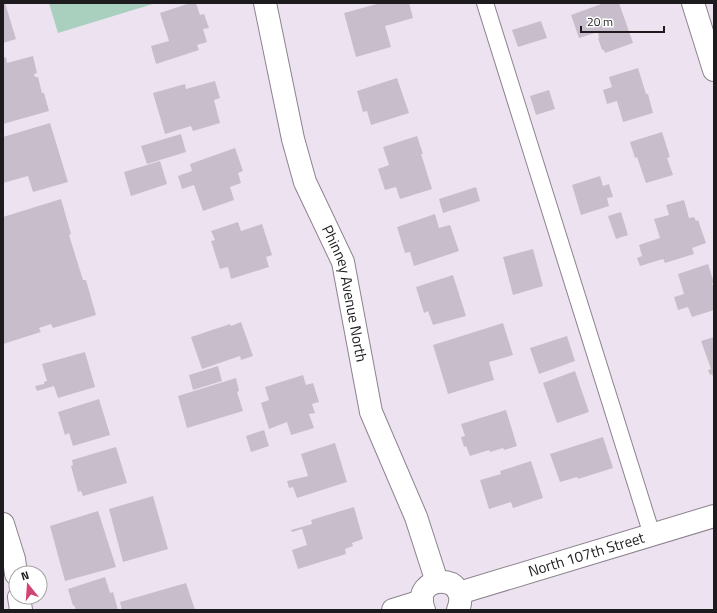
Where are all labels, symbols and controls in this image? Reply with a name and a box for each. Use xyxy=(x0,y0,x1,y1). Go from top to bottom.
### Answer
scale bar xyxy=(581,8,664,34)
text: 20 m xyxy=(587,12,613,31)
street label: Phinney Avenue North xyxy=(316,221,373,364)
street label: North 107th Street xyxy=(525,525,648,582)
north arrow xyxy=(8,565,48,605)
text: N xyxy=(19,567,31,584)

